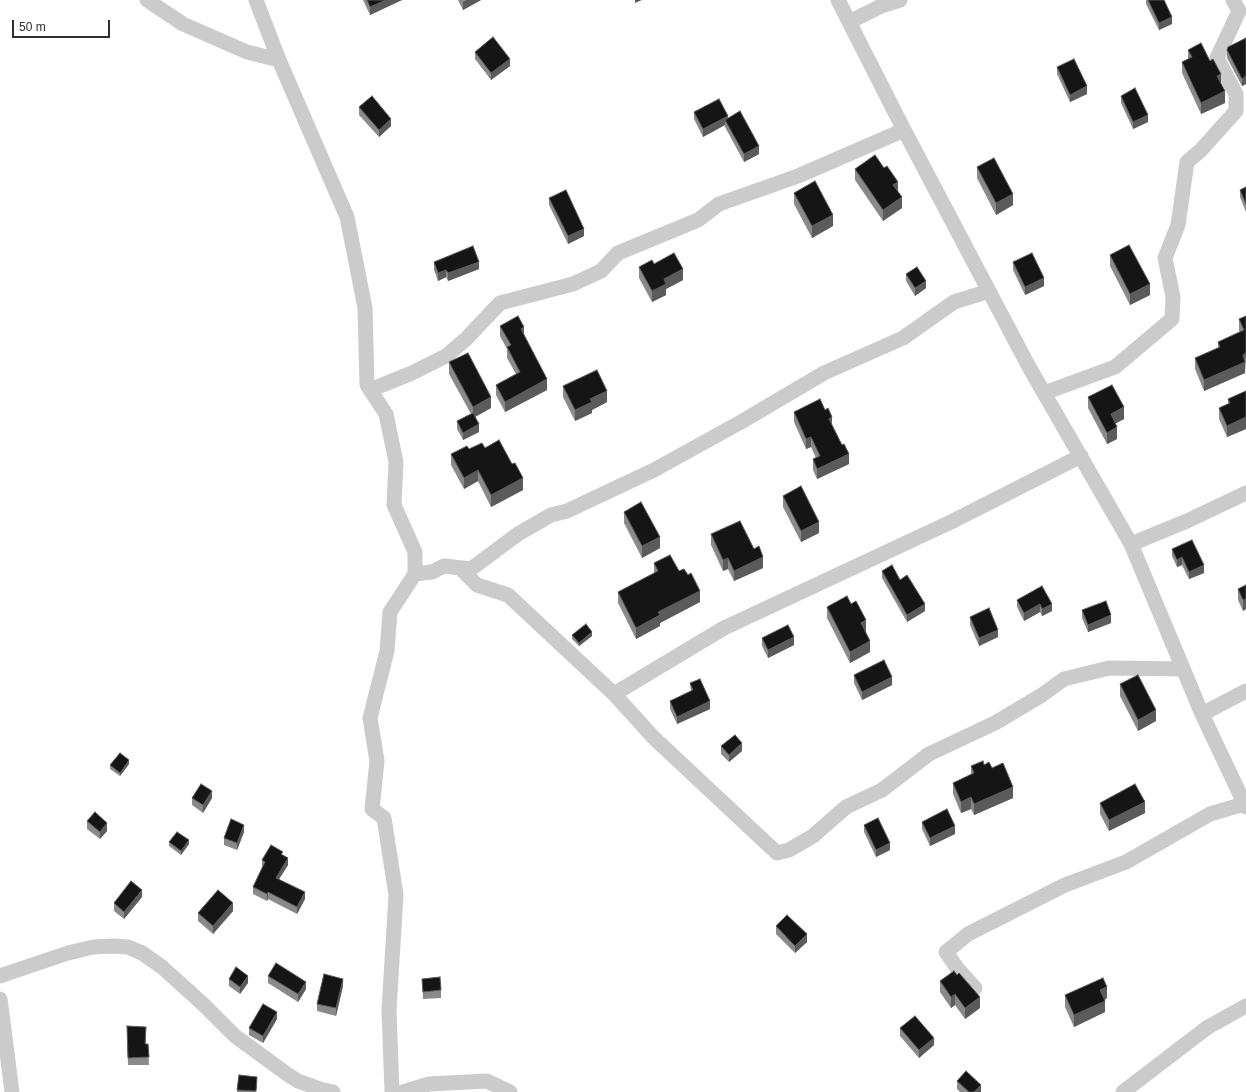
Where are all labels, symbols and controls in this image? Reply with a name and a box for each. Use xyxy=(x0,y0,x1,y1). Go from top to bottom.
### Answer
scale bar xyxy=(14,12,112,38)
text: 50 m xyxy=(19,20,46,34)

